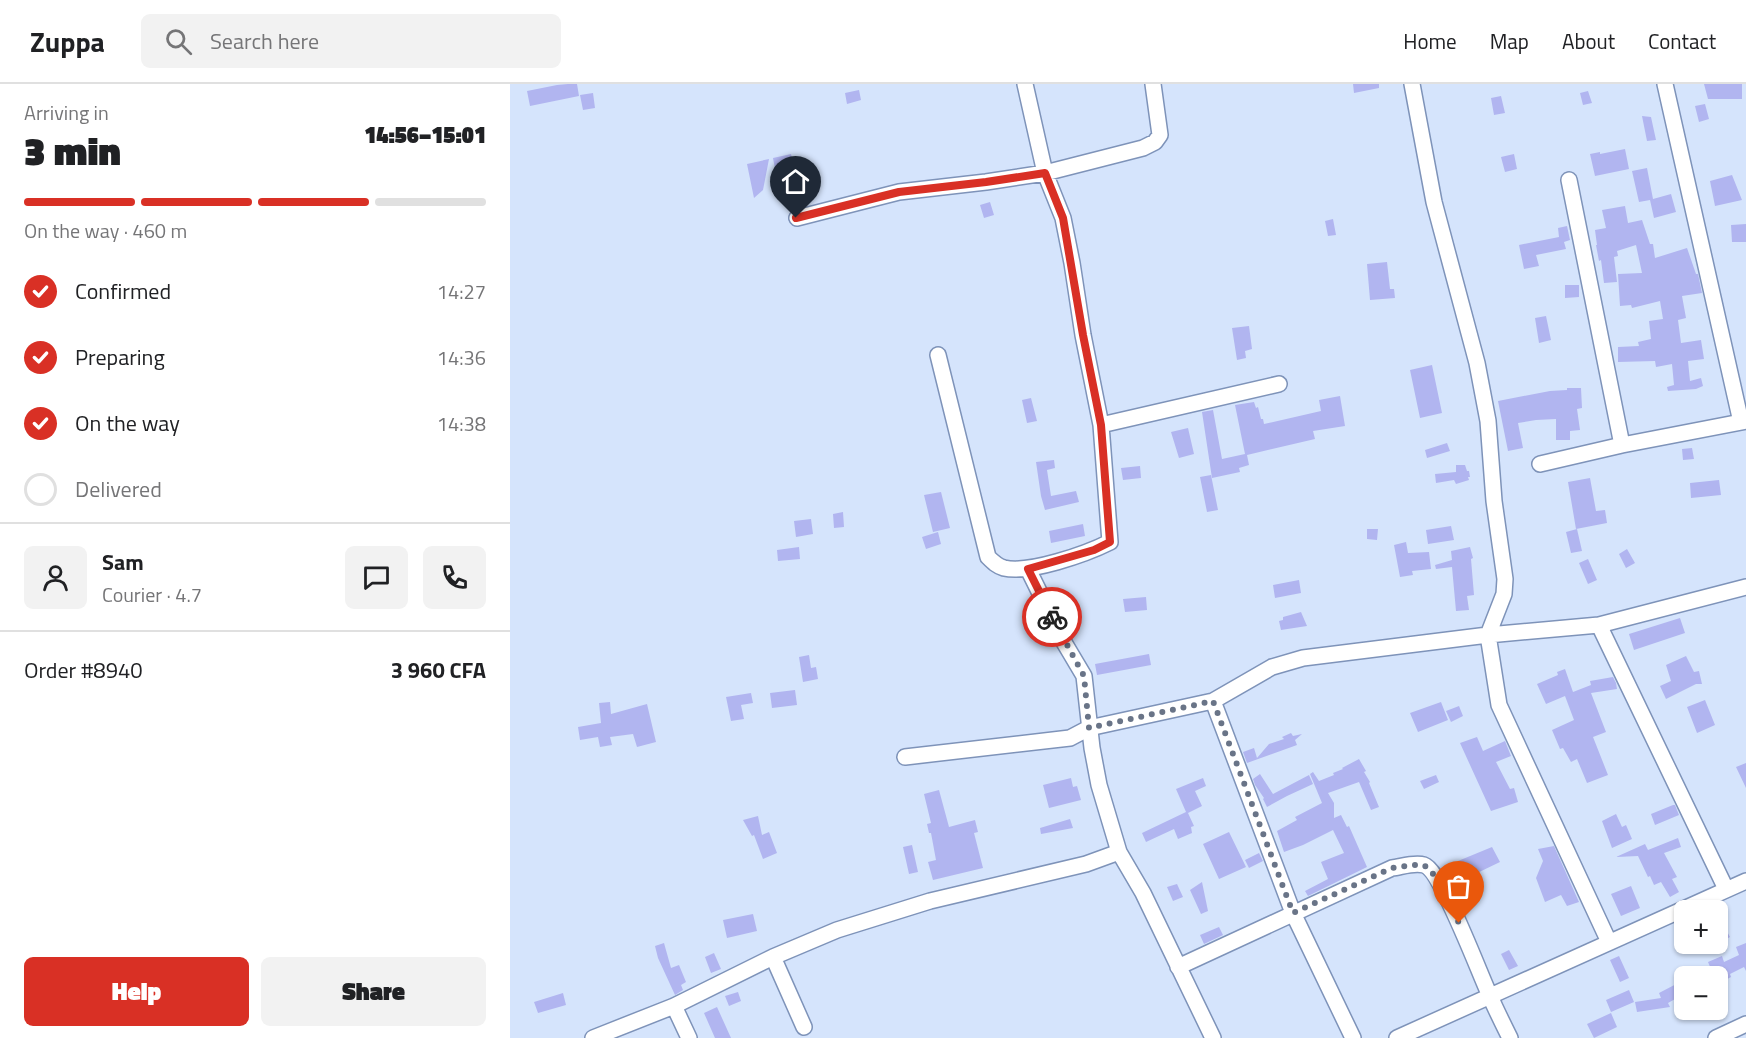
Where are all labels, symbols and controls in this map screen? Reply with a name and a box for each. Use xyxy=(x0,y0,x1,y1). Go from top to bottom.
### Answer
search box xyxy=(141,14,561,68)
text: Zuppa xyxy=(30,20,105,63)
text: Search here xyxy=(210,24,319,58)
icon: search xyxy=(162,25,195,58)
text: Home xyxy=(1403,25,1457,57)
text: Map xyxy=(1490,25,1529,57)
text: About xyxy=(1562,25,1615,57)
text: Contact xyxy=(1648,25,1716,57)
text: Arriving in xyxy=(24,97,109,128)
text: 14:56–15:01 xyxy=(364,118,486,152)
text: 3 min xyxy=(24,121,121,180)
pin xyxy=(770,156,821,218)
icon: home xyxy=(779,165,812,198)
text: On the way · 460 m xyxy=(24,215,187,246)
text: Confirmed xyxy=(75,274,171,308)
icon: check xyxy=(24,275,57,308)
text: 14:27 xyxy=(437,276,486,307)
text: Preparing xyxy=(75,340,165,374)
icon: check xyxy=(24,341,57,374)
text: 14:36 xyxy=(437,342,486,373)
text: On the way xyxy=(75,406,180,440)
icon: check xyxy=(24,407,57,440)
text: 14:38 xyxy=(437,408,486,439)
text: Delivered xyxy=(75,472,162,506)
text: Sam xyxy=(102,545,144,579)
button: person xyxy=(24,546,87,609)
button: chat xyxy=(345,546,408,609)
button: phone xyxy=(423,546,486,609)
text: Courier · 4.7 xyxy=(102,579,202,610)
courier xyxy=(1022,587,1082,647)
icon: bike xyxy=(1036,601,1069,634)
text: Order #8940 xyxy=(24,653,143,687)
text: 3 960 CFA xyxy=(391,653,486,687)
pin xyxy=(1433,861,1484,923)
icon: bag xyxy=(1442,870,1475,903)
map controls xyxy=(1674,900,1728,1020)
button: + xyxy=(1674,900,1728,954)
button: Help xyxy=(24,957,249,1026)
button: Share xyxy=(261,957,486,1026)
button: − xyxy=(1674,966,1728,1020)

